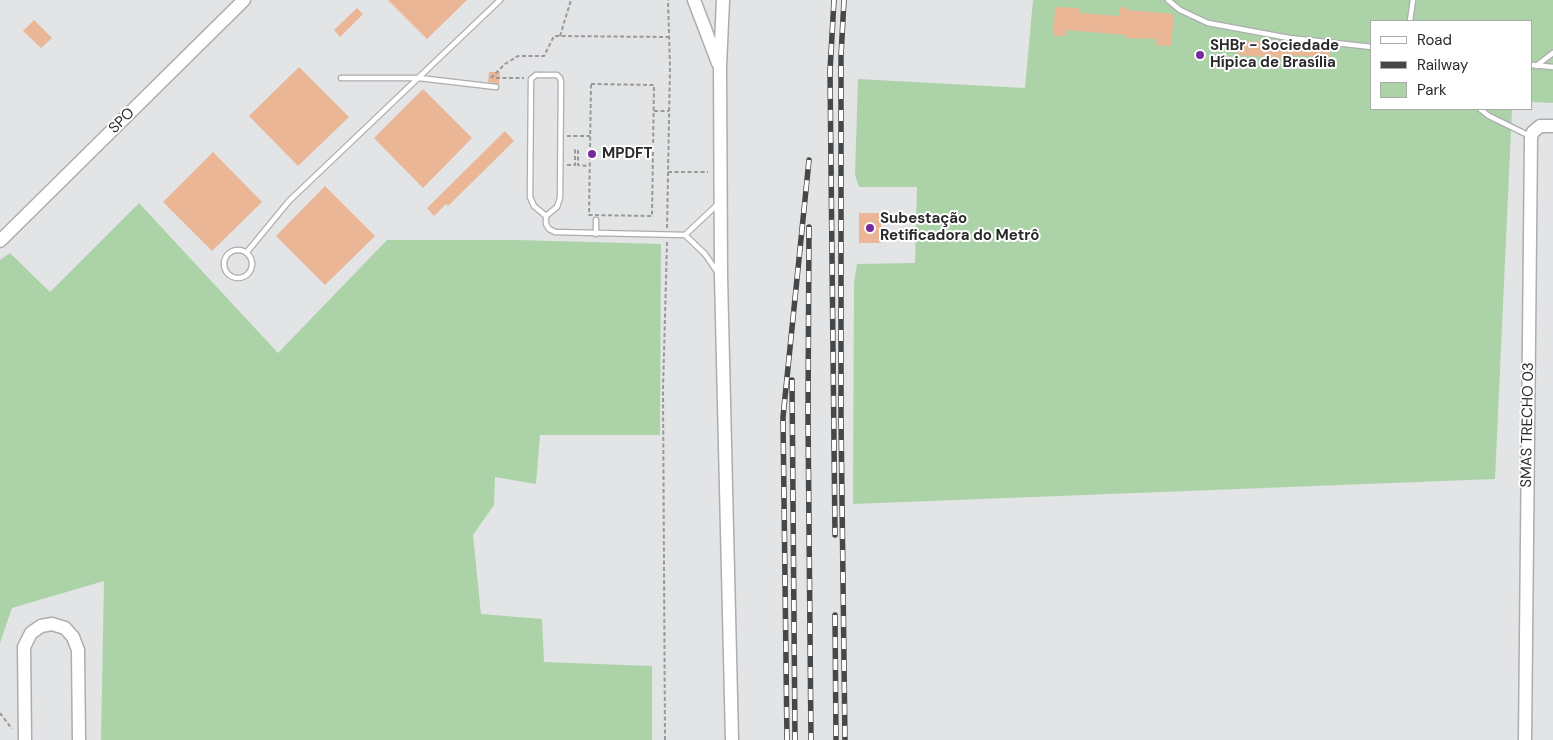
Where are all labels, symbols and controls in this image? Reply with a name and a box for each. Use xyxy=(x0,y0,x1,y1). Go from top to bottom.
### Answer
legend xyxy=(1370,20,1533,110)
text: Road xyxy=(1417,30,1452,50)
place label: SHBr - Sociedade Hípica de Brasília xyxy=(1210,37,1339,72)
marker: SHBr - Sociedade Hípica de Brasília xyxy=(1194,49,1206,61)
text: Railway xyxy=(1417,55,1468,75)
text: Park xyxy=(1417,80,1447,100)
street label: SPO xyxy=(105,104,139,138)
place label: MPDFT xyxy=(602,145,652,163)
marker: MPDFT xyxy=(586,148,598,160)
place label: Subestação Retificadora do Metrô xyxy=(880,210,1039,245)
marker: Subestação Retificadora do Metrô xyxy=(864,222,876,234)
street label: SMAS TRECHO 03 xyxy=(1518,362,1538,488)

